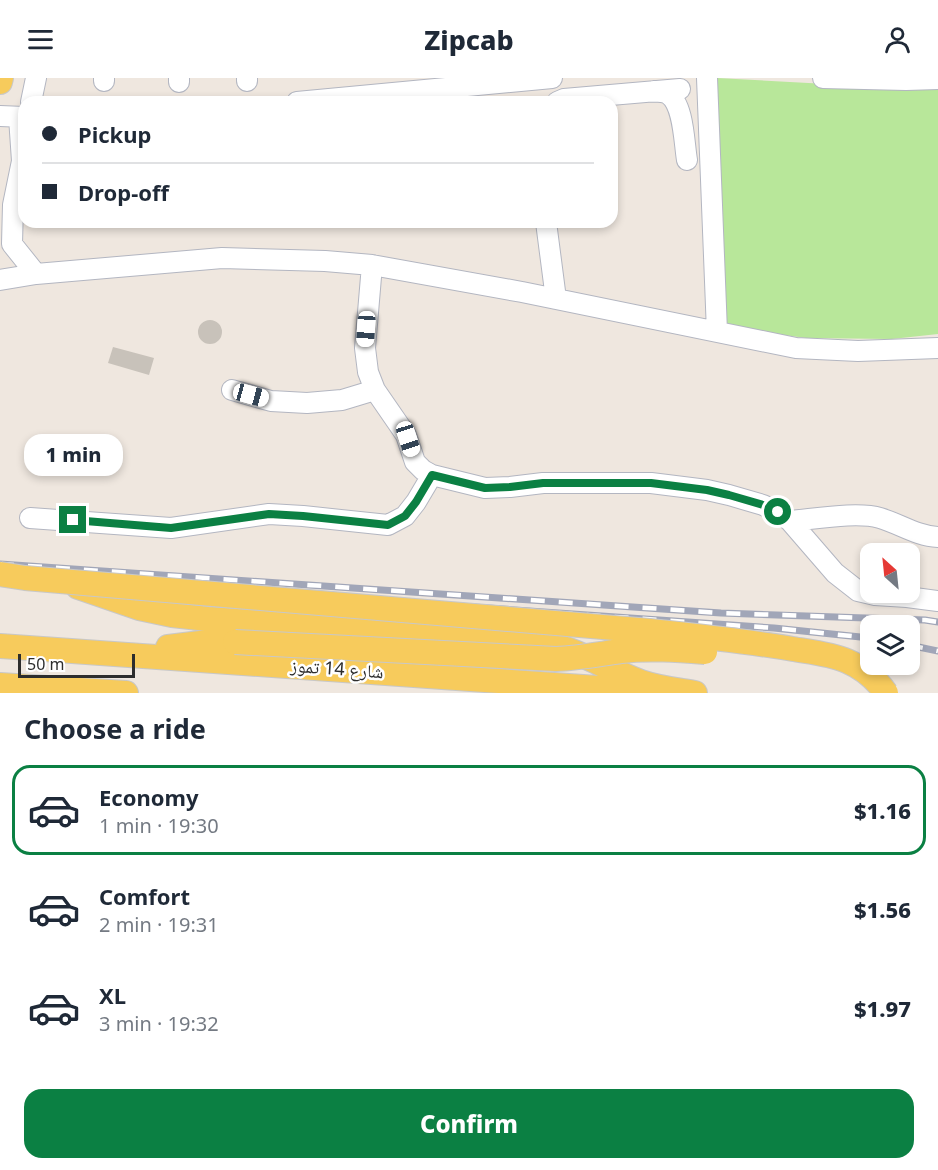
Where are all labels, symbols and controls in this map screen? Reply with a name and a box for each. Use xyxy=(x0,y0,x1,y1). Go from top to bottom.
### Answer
text: Zipcab xyxy=(424,21,514,58)
icon: menu xyxy=(24,23,57,56)
icon: person xyxy=(881,23,914,56)
text: Pickup xyxy=(78,119,151,149)
text: Drop-off xyxy=(78,177,169,207)
car xyxy=(356,310,376,348)
car xyxy=(231,382,271,408)
car xyxy=(394,419,422,459)
callout: 1 min xyxy=(23,433,122,475)
text: 1 min xyxy=(46,441,101,468)
route start xyxy=(764,498,791,525)
route end xyxy=(59,506,86,533)
north arrow xyxy=(860,543,920,603)
map controls xyxy=(860,543,920,675)
button: layers xyxy=(860,615,920,675)
scale bar xyxy=(18,651,135,678)
text: 50 m xyxy=(27,653,64,675)
street label: شارع 14 تموز xyxy=(289,653,384,683)
text: Choose a ride xyxy=(24,710,206,747)
text: Economy xyxy=(99,782,198,812)
icon: car xyxy=(27,783,81,837)
text: $1.16 xyxy=(854,795,911,825)
text: 1 min · 19:30 xyxy=(99,812,219,839)
text: Comfort xyxy=(99,881,190,911)
icon: car xyxy=(27,882,81,936)
text: $1.56 xyxy=(854,894,911,924)
text: 2 min · 19:31 xyxy=(99,911,219,938)
text: XL xyxy=(99,980,126,1010)
icon: car xyxy=(27,981,81,1035)
text: $1.97 xyxy=(854,993,911,1023)
text: 3 min · 19:32 xyxy=(99,1010,219,1037)
button: Confirm xyxy=(24,1089,914,1158)

